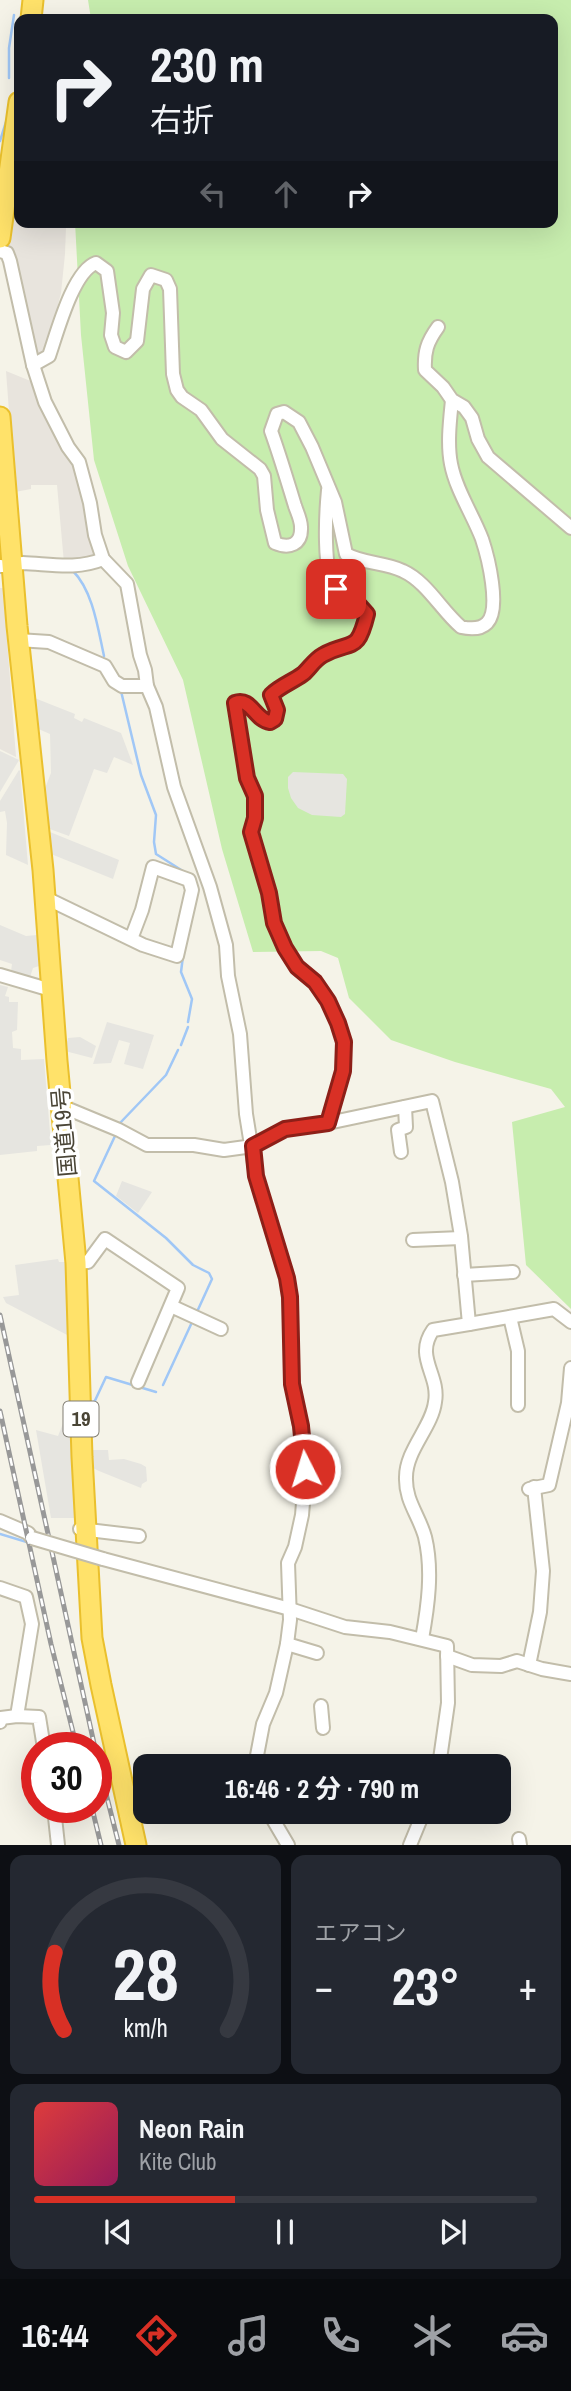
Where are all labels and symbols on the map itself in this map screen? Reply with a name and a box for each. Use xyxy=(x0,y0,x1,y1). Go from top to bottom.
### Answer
pin xyxy=(306,559,366,619)
street label: 国道19号 xyxy=(44,1086,83,1178)
road number: 19 xyxy=(64,1402,98,1436)
position arrow xyxy=(268,1432,342,1506)
speed limit sign: 30 xyxy=(21,1732,112,1823)

